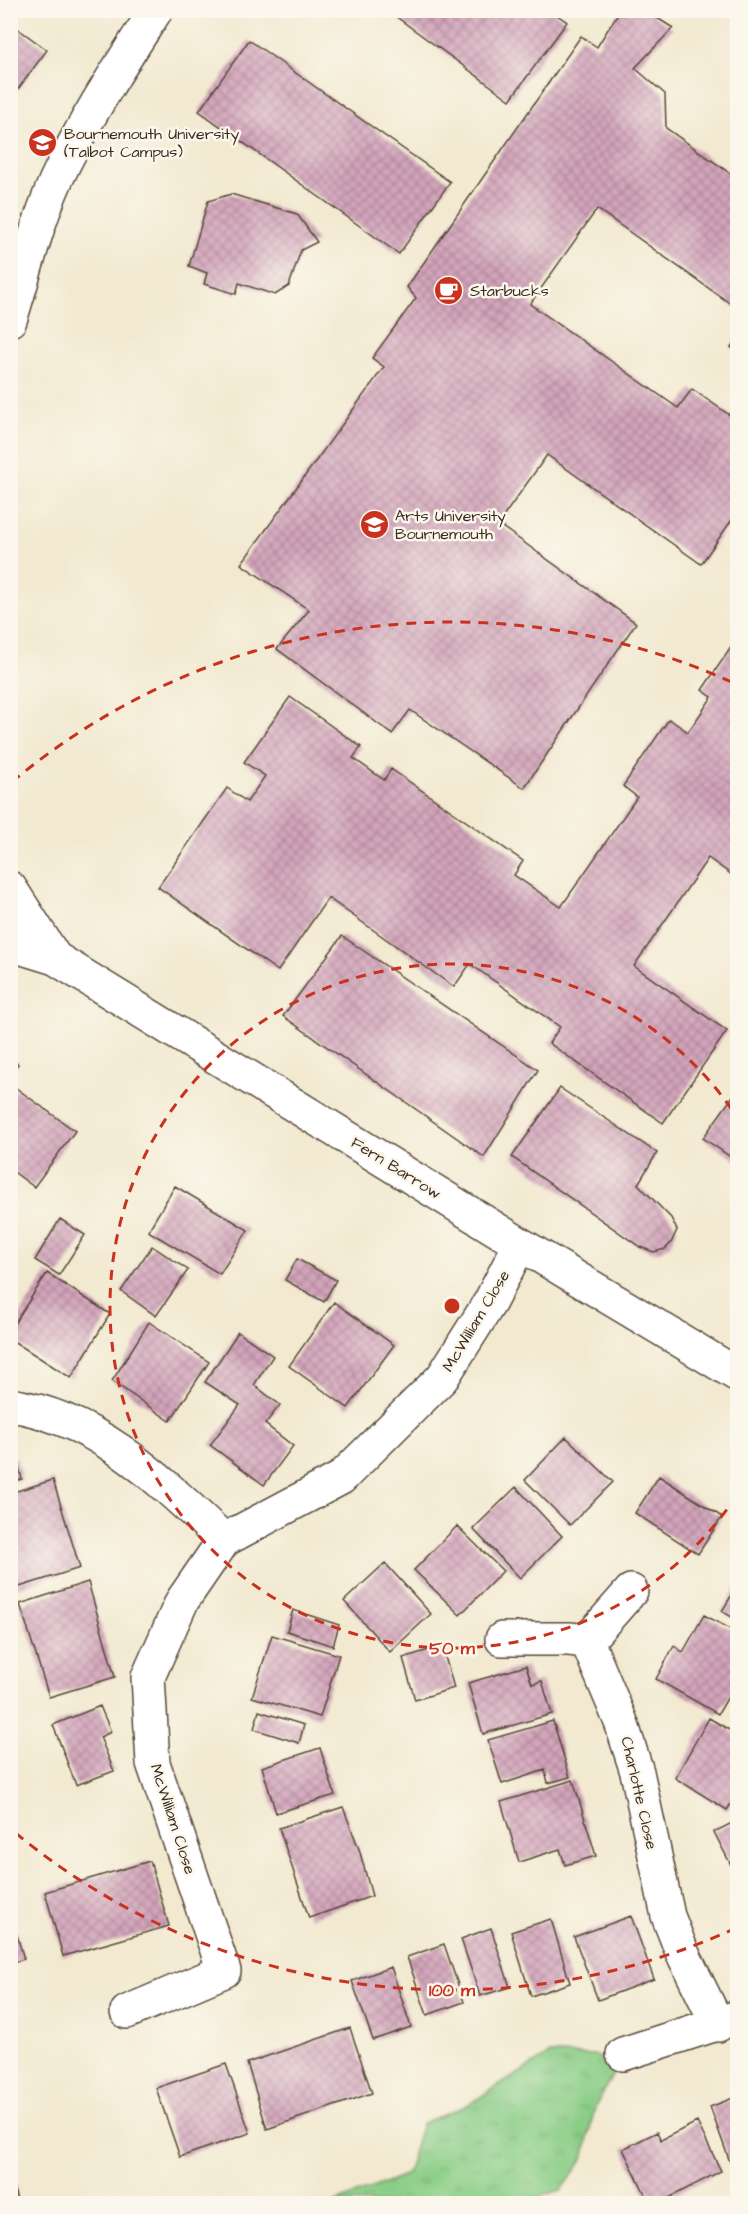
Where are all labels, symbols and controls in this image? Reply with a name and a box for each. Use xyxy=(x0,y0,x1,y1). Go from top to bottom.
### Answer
place label: Bournemouth University (Talbot Campus) xyxy=(64,123,239,163)
school or university icon: Bournemouth University (Talbot Campus) xyxy=(27,127,59,159)
cafe icon: Starbucks xyxy=(433,275,465,307)
place label: Starbucks xyxy=(470,280,549,302)
place label: Arts University Bournemouth xyxy=(395,505,506,545)
school or university icon: Arts University Bournemouth xyxy=(358,509,390,541)
street label: Fern Barrow xyxy=(347,1132,445,1204)
street label: McWilliam Close xyxy=(437,1266,515,1376)
centre of rings xyxy=(442,1296,462,1316)
text: 50 m xyxy=(429,1636,476,1661)
street label: Charlotte Close xyxy=(615,1734,663,1852)
street label: McWilliam Close xyxy=(145,1761,201,1877)
text: 100 m xyxy=(429,1978,476,2003)

